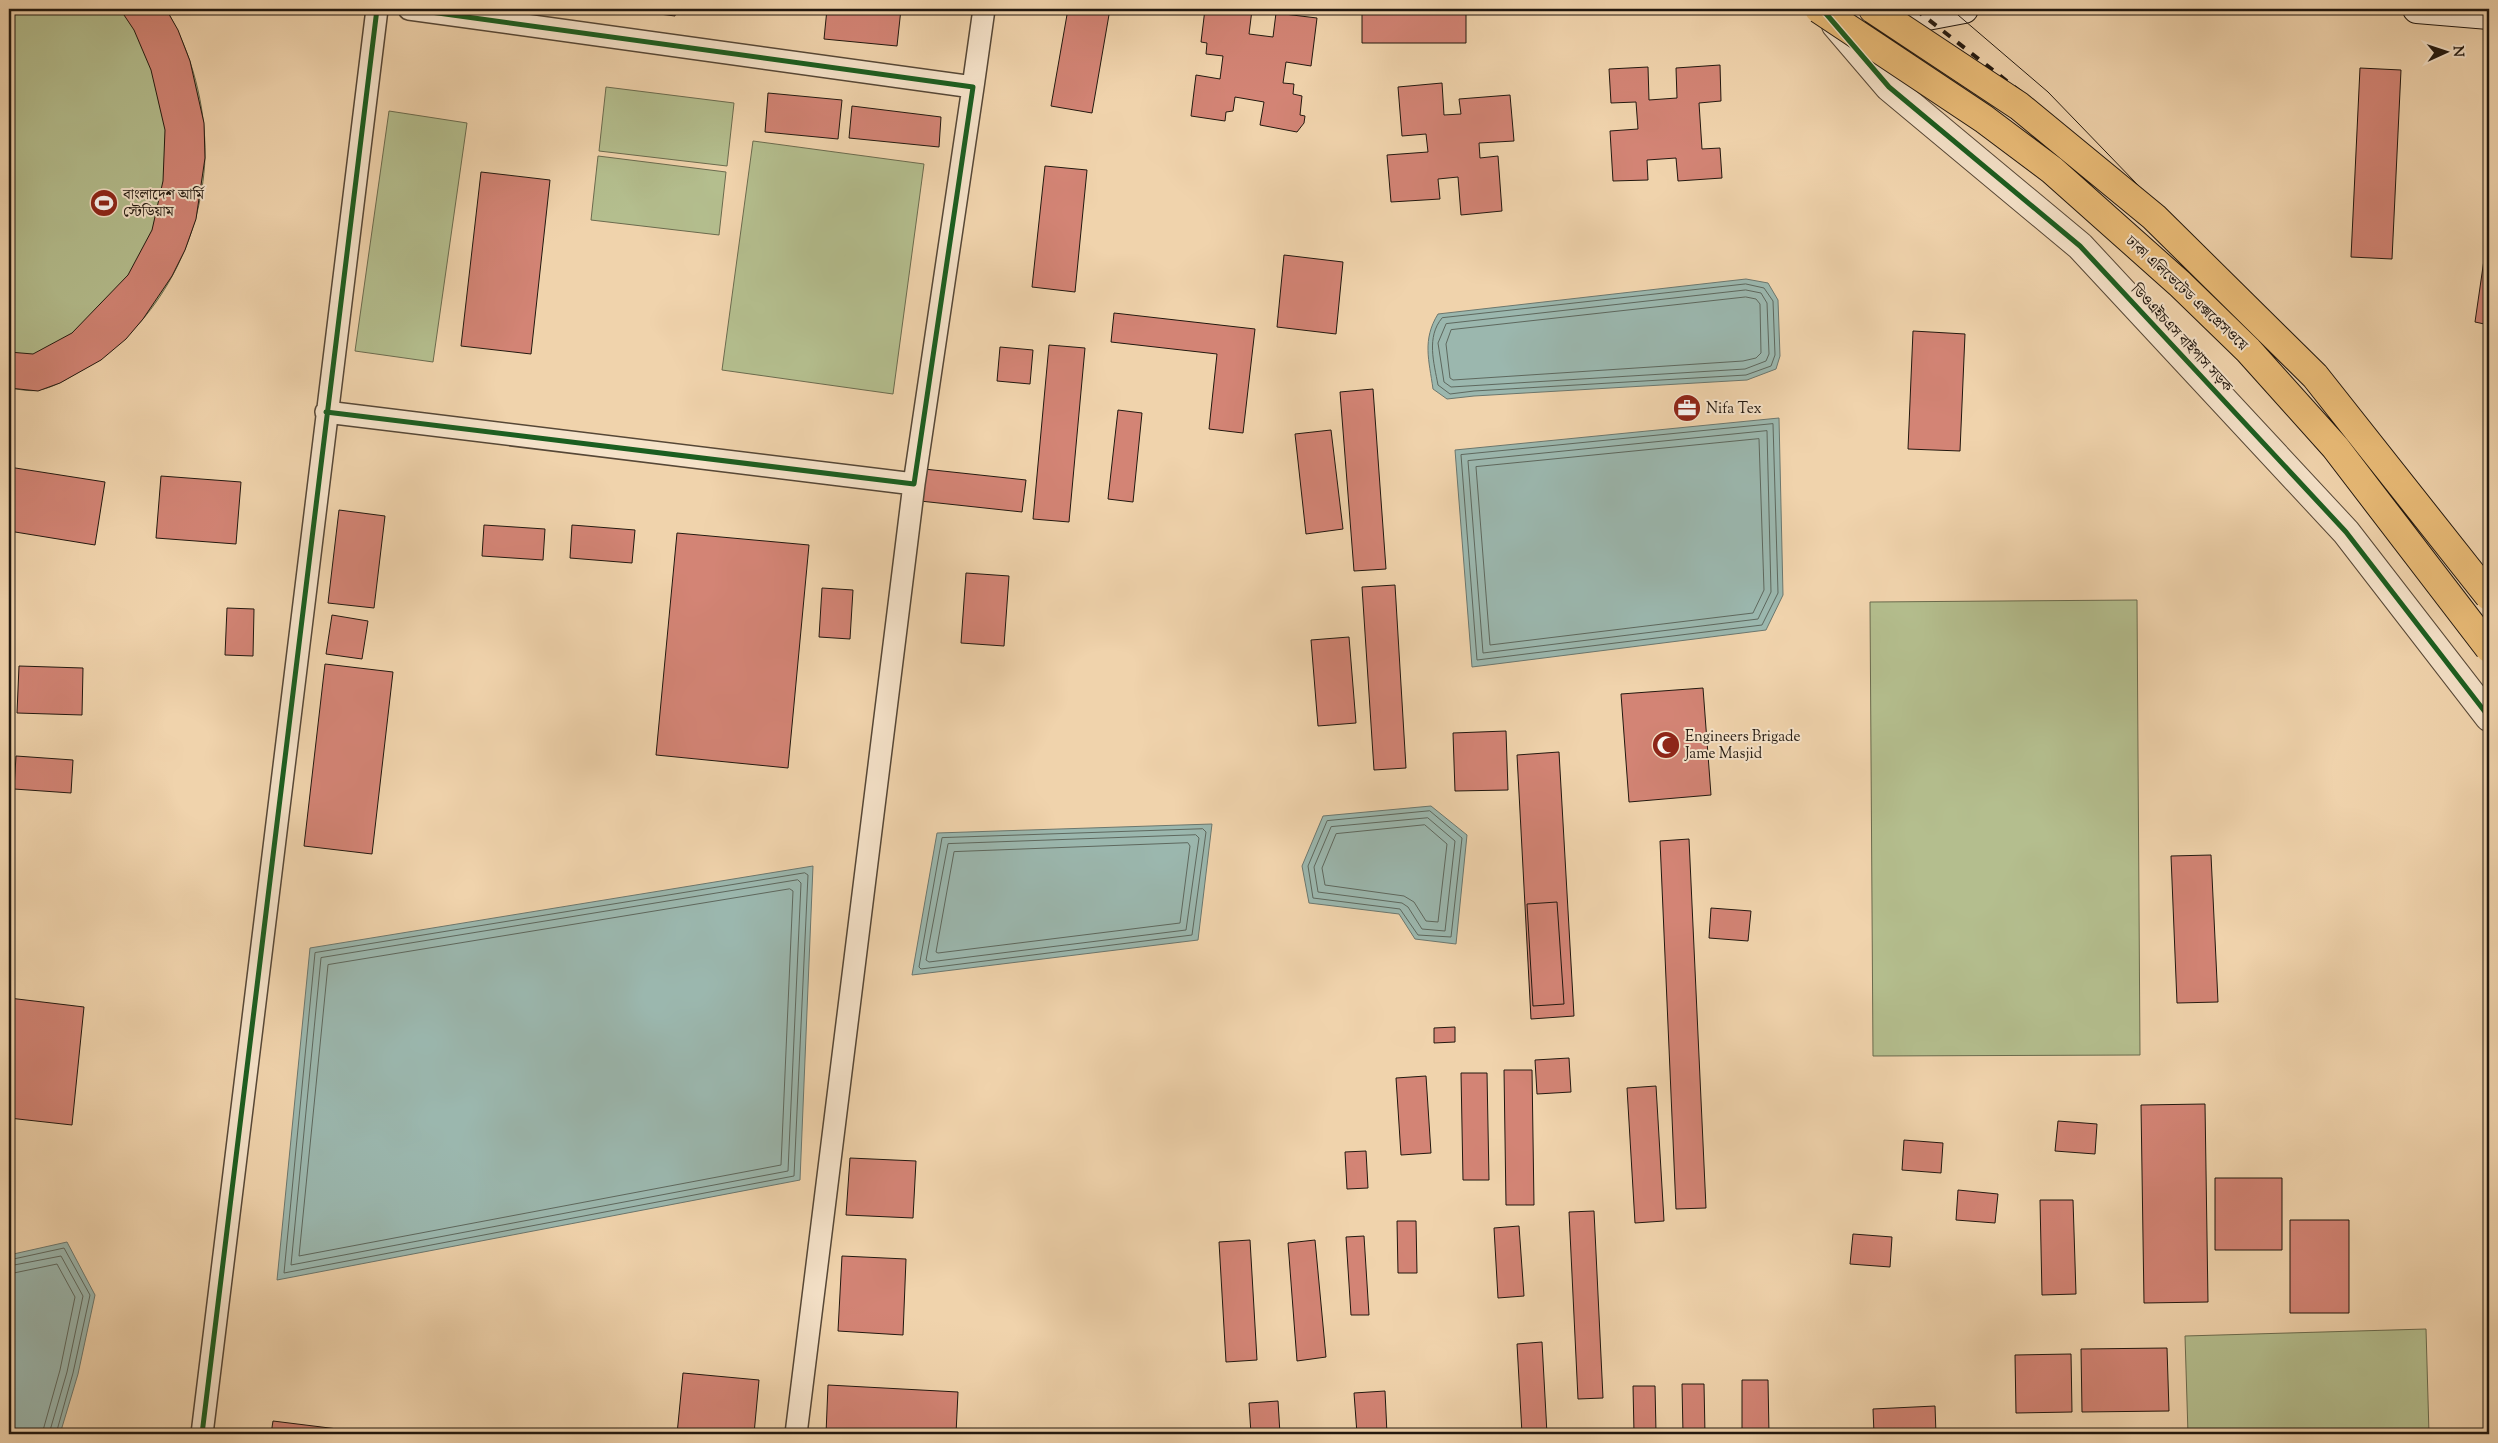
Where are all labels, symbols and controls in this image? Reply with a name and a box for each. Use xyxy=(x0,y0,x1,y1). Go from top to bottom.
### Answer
north arrow xyxy=(2420,28,2470,78)
text: N xyxy=(2447,45,2467,58)
place label: বাংলাদেশ আর্মি স্টেডিয়াম xyxy=(122,185,205,223)
sports icon: বাংলাদেশ আর্মি স্টেডিয়াম xyxy=(89,188,119,218)
street label: ঢাকা এলিভেটেড এক্সপ্রেসওয়ে xyxy=(2120,231,2252,357)
street label: ডিওএইচএস বাইপাস সড়ক xyxy=(2125,280,2237,398)
office icon: Nifa Tex xyxy=(1672,393,1702,423)
place label: Nifa Tex xyxy=(1706,399,1762,420)
place label: Engineers Brigade Jame Masjid xyxy=(1684,727,1800,765)
mosque icon: Engineers Brigade Jame Masjid xyxy=(1651,730,1681,760)

